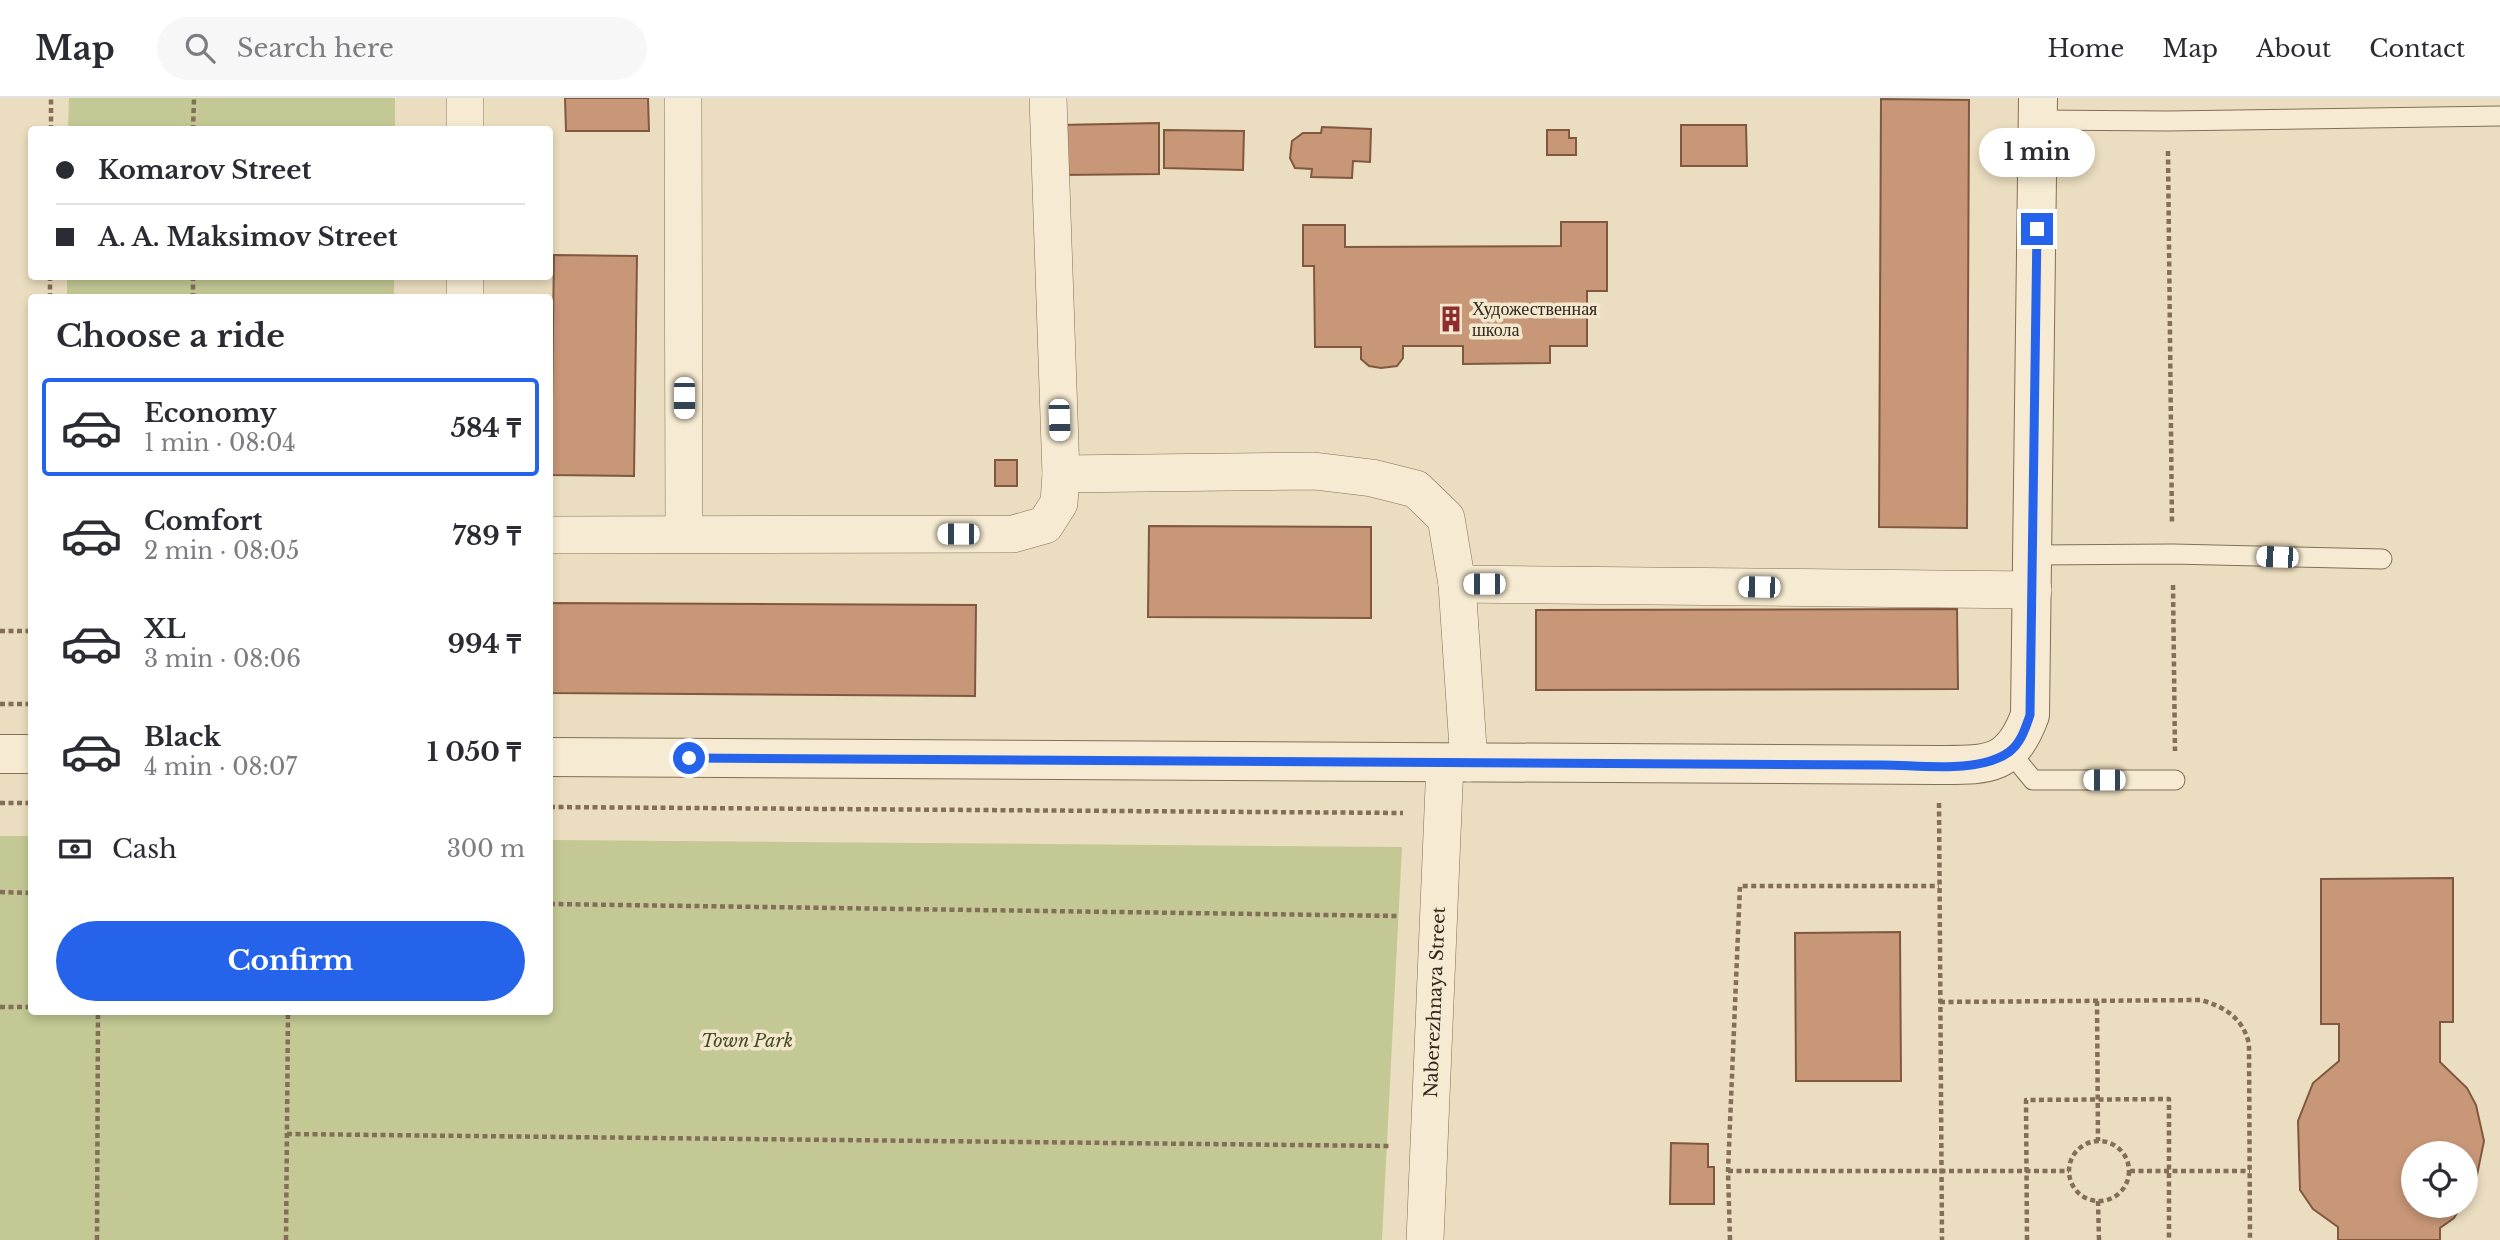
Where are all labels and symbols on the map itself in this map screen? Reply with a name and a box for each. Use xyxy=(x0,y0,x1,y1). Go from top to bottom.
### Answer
callout: 1 min xyxy=(1979,128,2095,176)
route end xyxy=(2021,213,2053,245)
place label: Художественная школа xyxy=(1472,298,1597,341)
building icon: Художественная школа xyxy=(1436,304,1466,334)
car xyxy=(674,377,695,419)
car xyxy=(1048,399,1071,441)
car xyxy=(938,524,980,545)
car xyxy=(2256,546,2299,568)
car xyxy=(1464,574,1506,595)
car xyxy=(1738,576,1781,598)
route start xyxy=(673,742,705,774)
car xyxy=(2084,770,2126,791)
street label: Naberezhnaya Street xyxy=(1420,906,1450,1098)
park label: Town Park xyxy=(701,1030,793,1052)

